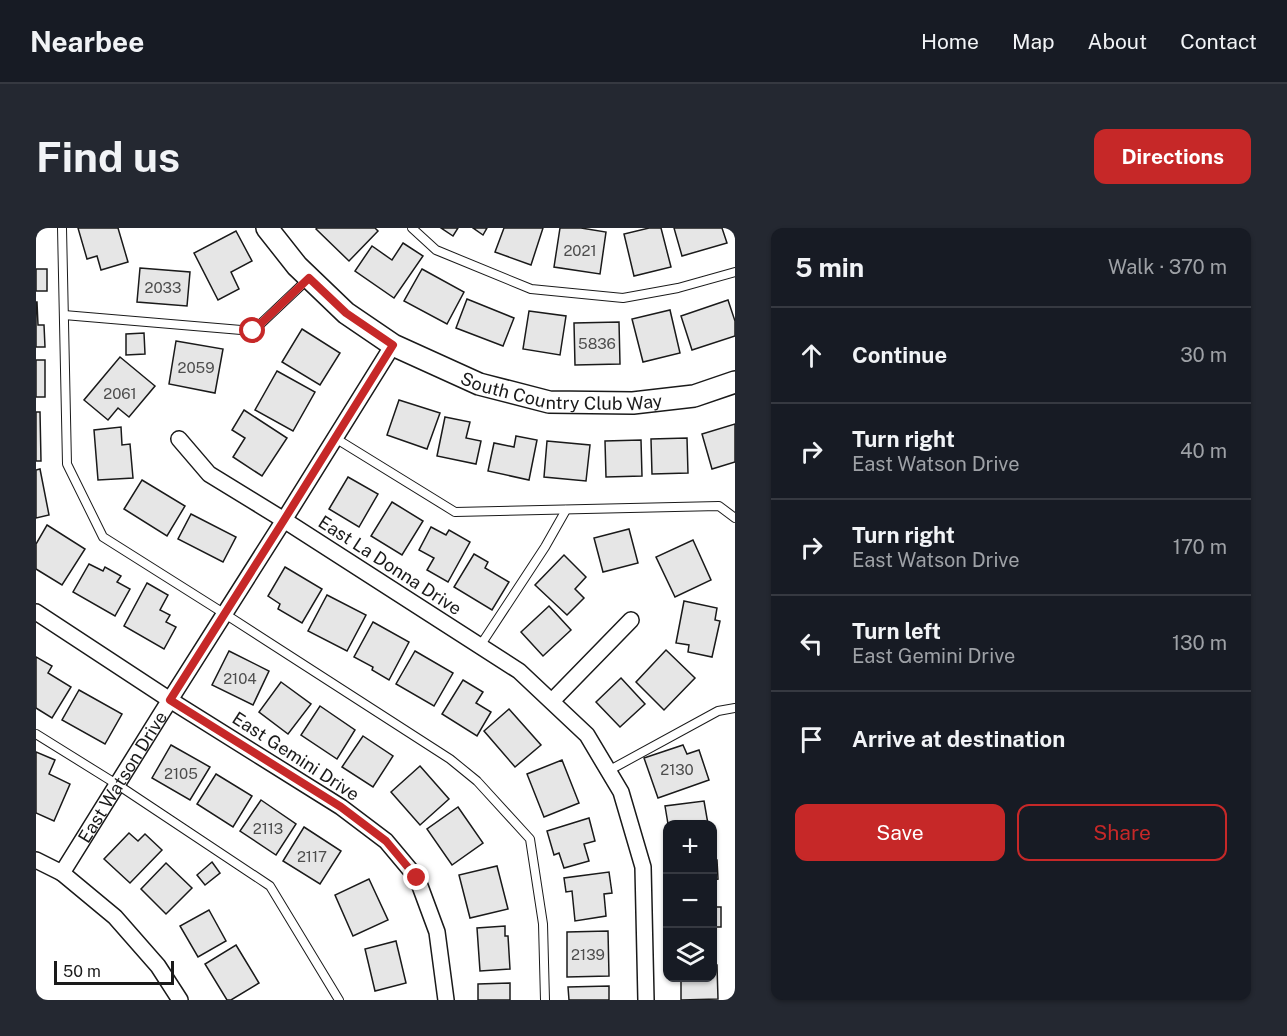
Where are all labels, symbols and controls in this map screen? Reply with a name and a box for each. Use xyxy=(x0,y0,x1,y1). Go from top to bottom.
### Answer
text: Nearbee xyxy=(30,25,144,58)
text: Home xyxy=(921,29,979,54)
text: Map xyxy=(1012,29,1055,54)
text: About xyxy=(1088,29,1147,54)
text: Contact xyxy=(1180,29,1257,54)
button: Directions xyxy=(1094,129,1251,184)
text: Find us xyxy=(36,132,180,181)
house number: 2021 xyxy=(563,242,597,259)
text: 5 min xyxy=(795,252,864,283)
text: Walk · 370 m xyxy=(1108,255,1227,279)
house number: 2033 xyxy=(145,279,181,296)
route start xyxy=(239,317,265,343)
house number: 5836 xyxy=(578,335,616,352)
icon: ahead xyxy=(795,339,828,372)
text: Continue xyxy=(852,342,947,368)
text: 30 m xyxy=(1180,343,1227,367)
house number: 2059 xyxy=(177,359,215,376)
street label: South Country Club Way xyxy=(458,367,664,414)
house number: 2061 xyxy=(103,385,137,402)
text: Turn right xyxy=(852,426,955,452)
icon: right xyxy=(795,435,828,468)
text: 40 m xyxy=(1180,439,1227,463)
text: East Watson Drive xyxy=(852,452,1020,476)
street label: East La Donna Drive xyxy=(314,511,466,619)
text: Turn right xyxy=(852,522,955,548)
icon: right xyxy=(795,531,828,564)
text: 170 m xyxy=(1173,535,1227,559)
text: East Watson Drive xyxy=(852,548,1020,572)
text: Turn left xyxy=(852,618,941,644)
icon: left xyxy=(795,627,828,660)
text: 130 m xyxy=(1172,631,1227,655)
text: East Gemini Drive xyxy=(852,644,1015,668)
house number: 2104 xyxy=(223,670,257,687)
street label: East Watson Drive xyxy=(73,707,171,846)
street label: East Gemini Drive xyxy=(229,707,363,805)
icon: arrive xyxy=(795,723,828,756)
text: Arrive at destination xyxy=(852,726,1065,752)
house number: 2130 xyxy=(660,761,694,778)
house number: 2105 xyxy=(164,765,198,782)
button: Save xyxy=(795,804,1005,861)
button: Share xyxy=(1017,804,1227,861)
house number: 2113 xyxy=(253,820,283,837)
map controls xyxy=(663,820,717,982)
button: + xyxy=(663,820,717,874)
house number: 2117 xyxy=(297,848,327,865)
route end xyxy=(403,864,429,890)
button: − xyxy=(663,874,717,928)
button: layers xyxy=(663,928,717,982)
house number: 2139 xyxy=(571,946,605,963)
scale bar xyxy=(54,958,174,986)
text: 50 m xyxy=(63,962,101,981)

